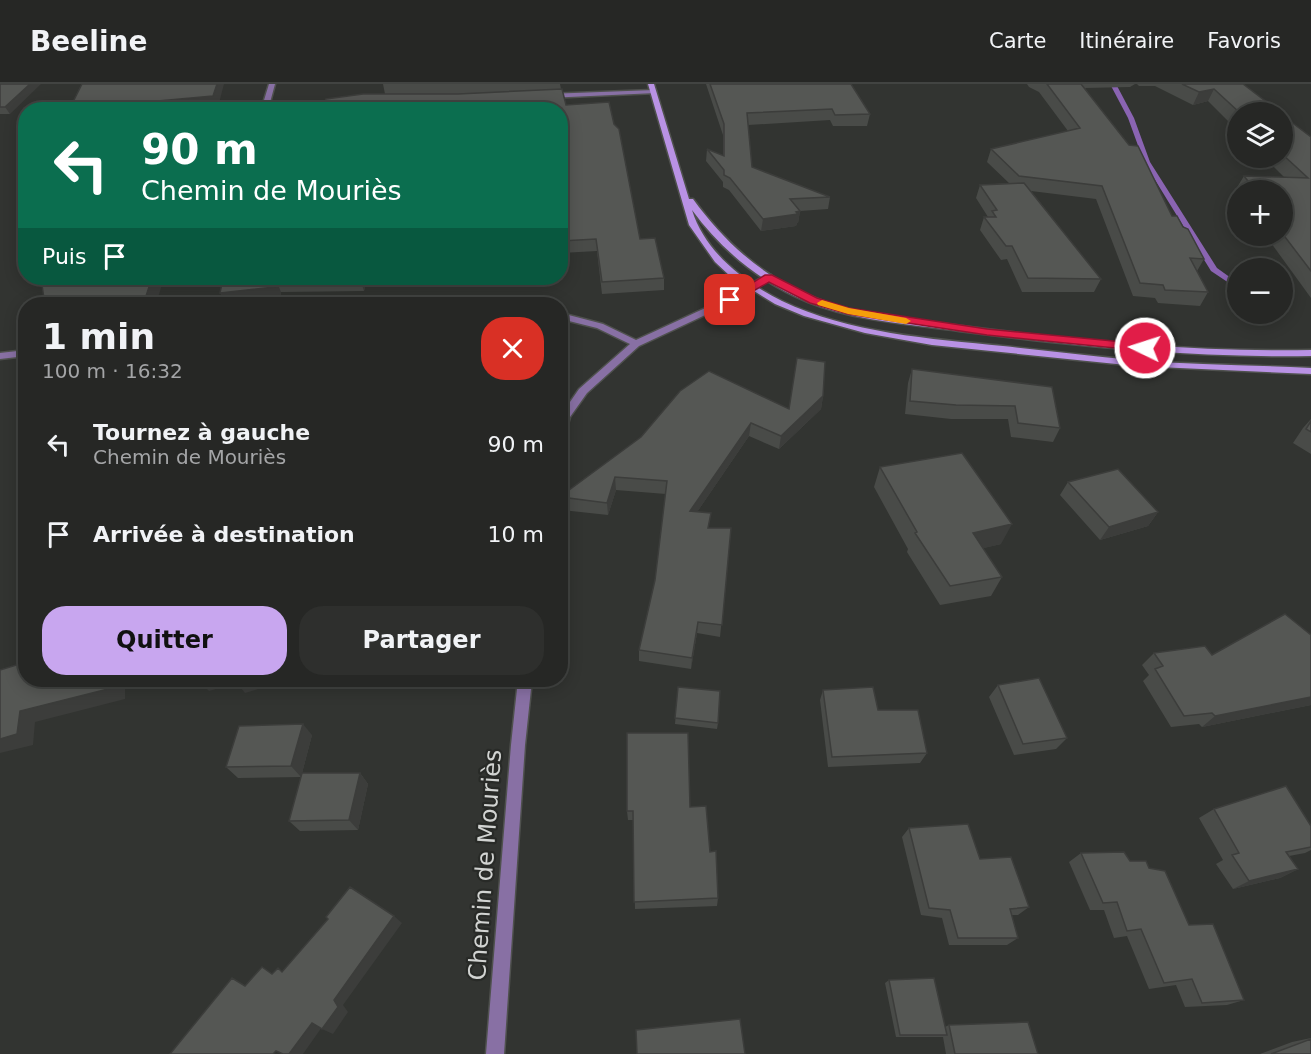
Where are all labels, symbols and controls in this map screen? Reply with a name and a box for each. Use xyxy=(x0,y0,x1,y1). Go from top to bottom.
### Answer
text: Beeline xyxy=(30,25,147,58)
text: Carte xyxy=(989,29,1046,53)
text: Itinéraire xyxy=(1079,29,1174,53)
text: Favoris xyxy=(1207,29,1281,53)
map controls xyxy=(1227,102,1293,324)
button: layers xyxy=(1227,102,1293,168)
text: 90 m xyxy=(141,125,258,174)
icon: left xyxy=(42,126,120,204)
text: Chemin de Mouriès xyxy=(141,175,402,206)
button: + xyxy=(1227,180,1293,246)
icon: arrive xyxy=(98,240,131,273)
text: Puis xyxy=(42,244,86,269)
button: − xyxy=(1227,258,1293,324)
pin xyxy=(704,274,755,325)
icon: arrive xyxy=(713,283,746,316)
text: 1 min xyxy=(42,316,155,357)
position arrow xyxy=(1113,316,1177,380)
button: close xyxy=(481,317,544,380)
text: 100 m · 16:32 xyxy=(42,359,183,383)
text: Tournez à gauche xyxy=(93,420,310,445)
icon: left xyxy=(42,428,75,461)
text: 90 m xyxy=(488,432,544,457)
text: Chemin de Mouriès xyxy=(93,445,286,469)
icon: arrive xyxy=(42,518,75,551)
text: Arrivée à destination xyxy=(93,522,355,547)
text: 10 m xyxy=(488,522,544,547)
button: Quitter xyxy=(42,606,287,675)
button: Partager xyxy=(299,606,544,675)
street label: Chemin de Mouriès xyxy=(463,748,507,982)

